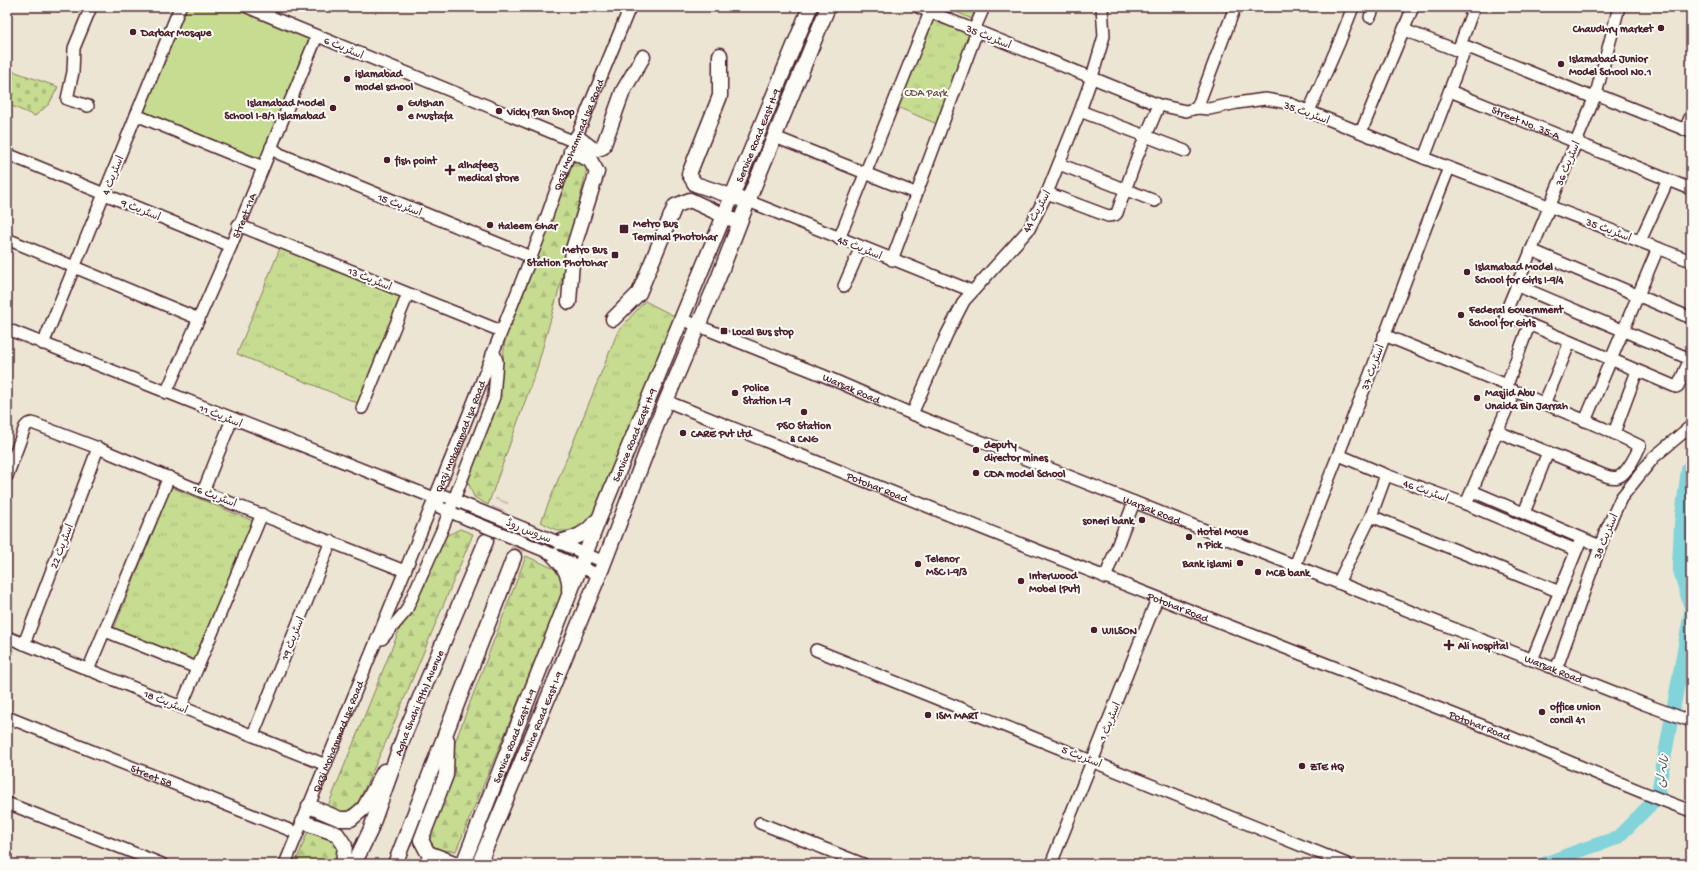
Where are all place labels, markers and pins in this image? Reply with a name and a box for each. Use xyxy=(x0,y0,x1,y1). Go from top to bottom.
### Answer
place label: Chaudhry market xyxy=(1572,23,1655,36)
marker: Chaudhry market xyxy=(1656,23,1666,33)
marker: Darbar Mosque xyxy=(128,27,138,37)
place label: Darbar Mosque xyxy=(140,28,213,41)
place label: Islamabad Junior Model School No.1 xyxy=(1569,54,1651,79)
marker: Islamabad Junior Model School No.1 xyxy=(1556,59,1566,69)
place label: islamabad model school xyxy=(355,69,414,94)
marker: islamabad model school xyxy=(342,74,352,84)
place label: Islamabad Model School I-8/1 Islamabad xyxy=(224,98,327,123)
place label: Gulshan e Mustafa xyxy=(407,98,454,123)
marker: Islamabad Model School I-8/1 Islamabad xyxy=(328,103,338,113)
marker: Gulshan e Mustafa xyxy=(395,103,405,113)
marker: Vicky Pan Shop xyxy=(494,106,504,116)
place label: Vicky Pan Shop xyxy=(506,107,575,119)
marker: fish point xyxy=(382,155,392,165)
place label: fish point xyxy=(394,155,438,168)
place label: alhafeez medical store xyxy=(457,159,520,185)
marker: alhafeez medical store xyxy=(445,165,455,175)
place label: Metro Bus Terminal Photohar xyxy=(632,218,718,244)
marker: Haleem Ghar xyxy=(485,220,495,230)
place label: Haleem Ghar xyxy=(498,221,559,233)
marker: Metro Bus Terminal Photohar xyxy=(618,223,630,235)
place label: Metro Bus Station Photohar xyxy=(527,244,608,270)
marker: Metro Bus Station Photohar xyxy=(610,250,620,260)
place label: Islamabad Model School for Girls I-9/4 xyxy=(1475,262,1564,287)
marker: Islamabad Model School for Girls I-9/4 xyxy=(1462,267,1472,277)
place label: Federal Government School for Girls xyxy=(1468,304,1564,330)
marker: Federal Government School for Girls xyxy=(1456,310,1466,320)
marker: Local Bus stop xyxy=(719,326,729,336)
place label: Local Bus stop xyxy=(732,326,794,339)
place label: Police Station I-9 xyxy=(742,383,791,408)
marker: Police Station I-9 xyxy=(730,388,740,398)
place label: Masjid Abu Unaida Bin Jarrah xyxy=(1485,388,1568,413)
marker: Masjid Abu Unaida Bin Jarrah xyxy=(1472,393,1482,403)
marker: PSO Station & CNG xyxy=(799,407,809,417)
place label: PSO Station & CNG xyxy=(776,420,832,446)
marker: CARE Pvt Ltd xyxy=(678,428,688,438)
place label: CARE Pvt Ltd xyxy=(690,428,753,441)
place label: deputy director mines xyxy=(984,439,1049,465)
marker: deputy director mines xyxy=(971,445,981,455)
marker: CDA model School xyxy=(971,468,981,478)
place label: CDA model School xyxy=(983,469,1066,481)
marker: soneri bank xyxy=(1137,515,1147,525)
place label: soneri bank xyxy=(1082,516,1136,528)
place label: Hotel Move n Pick xyxy=(1197,526,1249,552)
marker: Hotel Move n Pick xyxy=(1184,532,1194,542)
place label: Telenor MSC I-9/3 xyxy=(925,554,968,579)
marker: Bank islami xyxy=(1235,558,1245,568)
marker: Telenor MSC I-9/3 xyxy=(913,559,923,569)
place label: Bank islami xyxy=(1181,559,1233,571)
marker: MCB bank xyxy=(1253,567,1263,577)
place label: MCB bank xyxy=(1266,568,1312,580)
place label: Interwood Mobel (Pvt) xyxy=(1029,570,1081,596)
marker: Interwood Mobel (Pvt) xyxy=(1016,576,1026,586)
marker: WILSON xyxy=(1089,625,1099,635)
place label: WILSON xyxy=(1101,626,1137,638)
marker: Ali hospital xyxy=(1443,639,1455,651)
place label: Ali hospital xyxy=(1457,640,1509,653)
place label: office union concil 41 xyxy=(1549,701,1601,727)
marker: office union concil 41 xyxy=(1537,707,1547,717)
marker: ISM MART xyxy=(923,710,933,720)
place label: ISM MART xyxy=(936,711,979,723)
marker: ZTE HQ xyxy=(1297,761,1307,771)
place label: ZTE HQ xyxy=(1310,762,1345,774)

